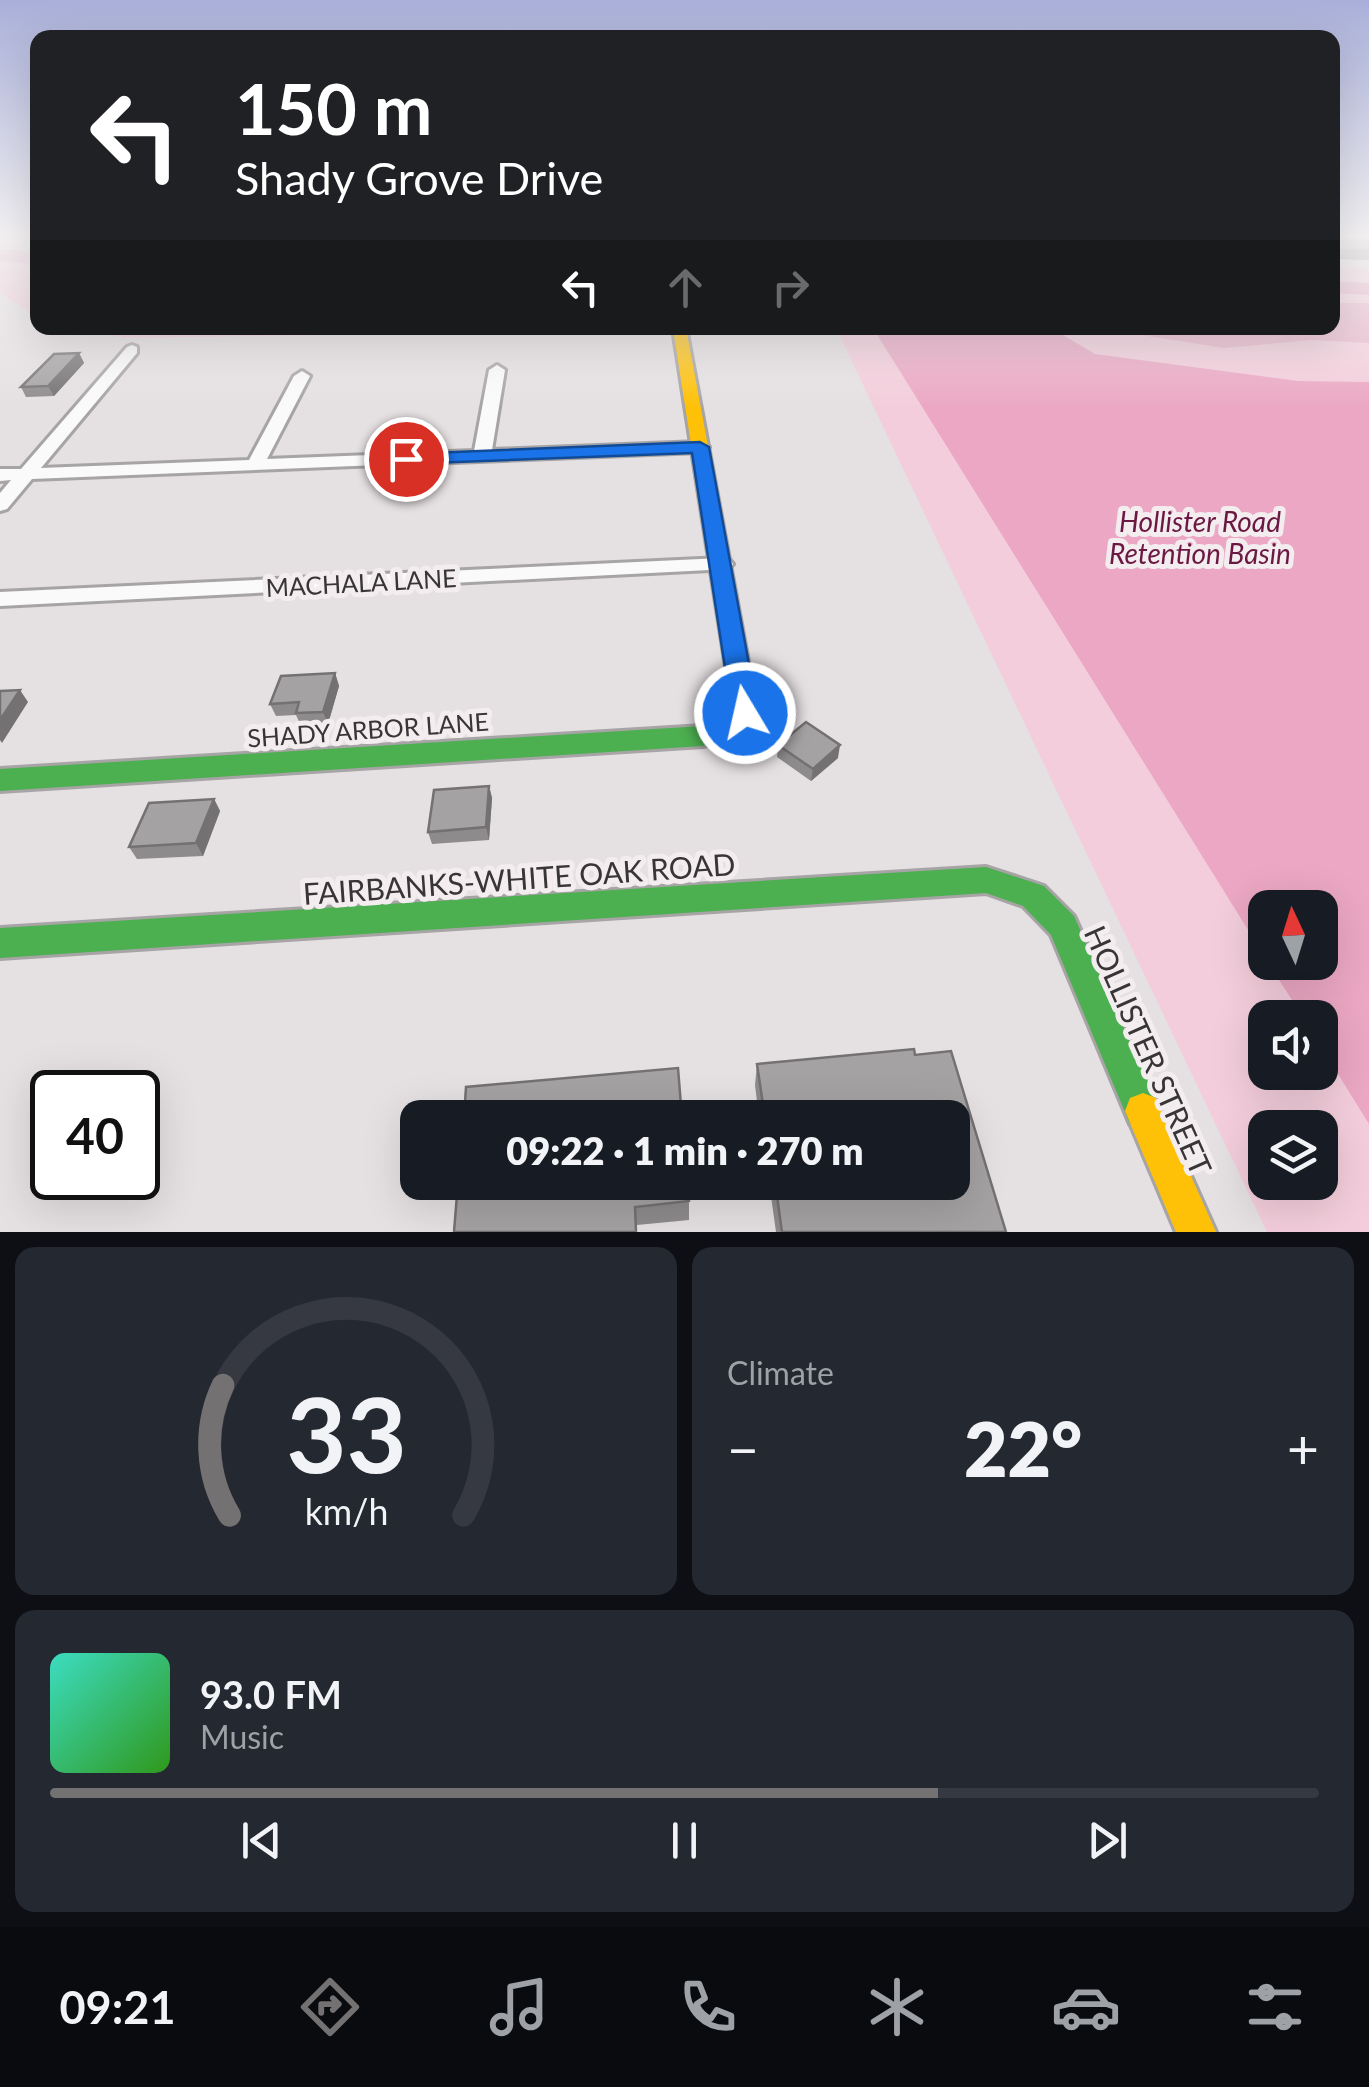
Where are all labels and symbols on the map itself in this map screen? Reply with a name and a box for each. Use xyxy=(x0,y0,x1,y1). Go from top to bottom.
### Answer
pin xyxy=(364,417,449,502)
water label: Hollister Road Retention Basin xyxy=(1109,504,1291,570)
street label: MACHALA LANE xyxy=(265,562,457,602)
position arrow xyxy=(693,661,797,765)
street label: SHADY ARBOR LANE xyxy=(246,706,490,752)
street label: FAIRBANKS-WHITE OAK ROAD xyxy=(302,845,736,911)
north arrow xyxy=(1248,890,1338,980)
street label: HOLLISTER STREET xyxy=(1078,920,1220,1180)
speed limit sign: 40 xyxy=(30,1070,160,1200)

